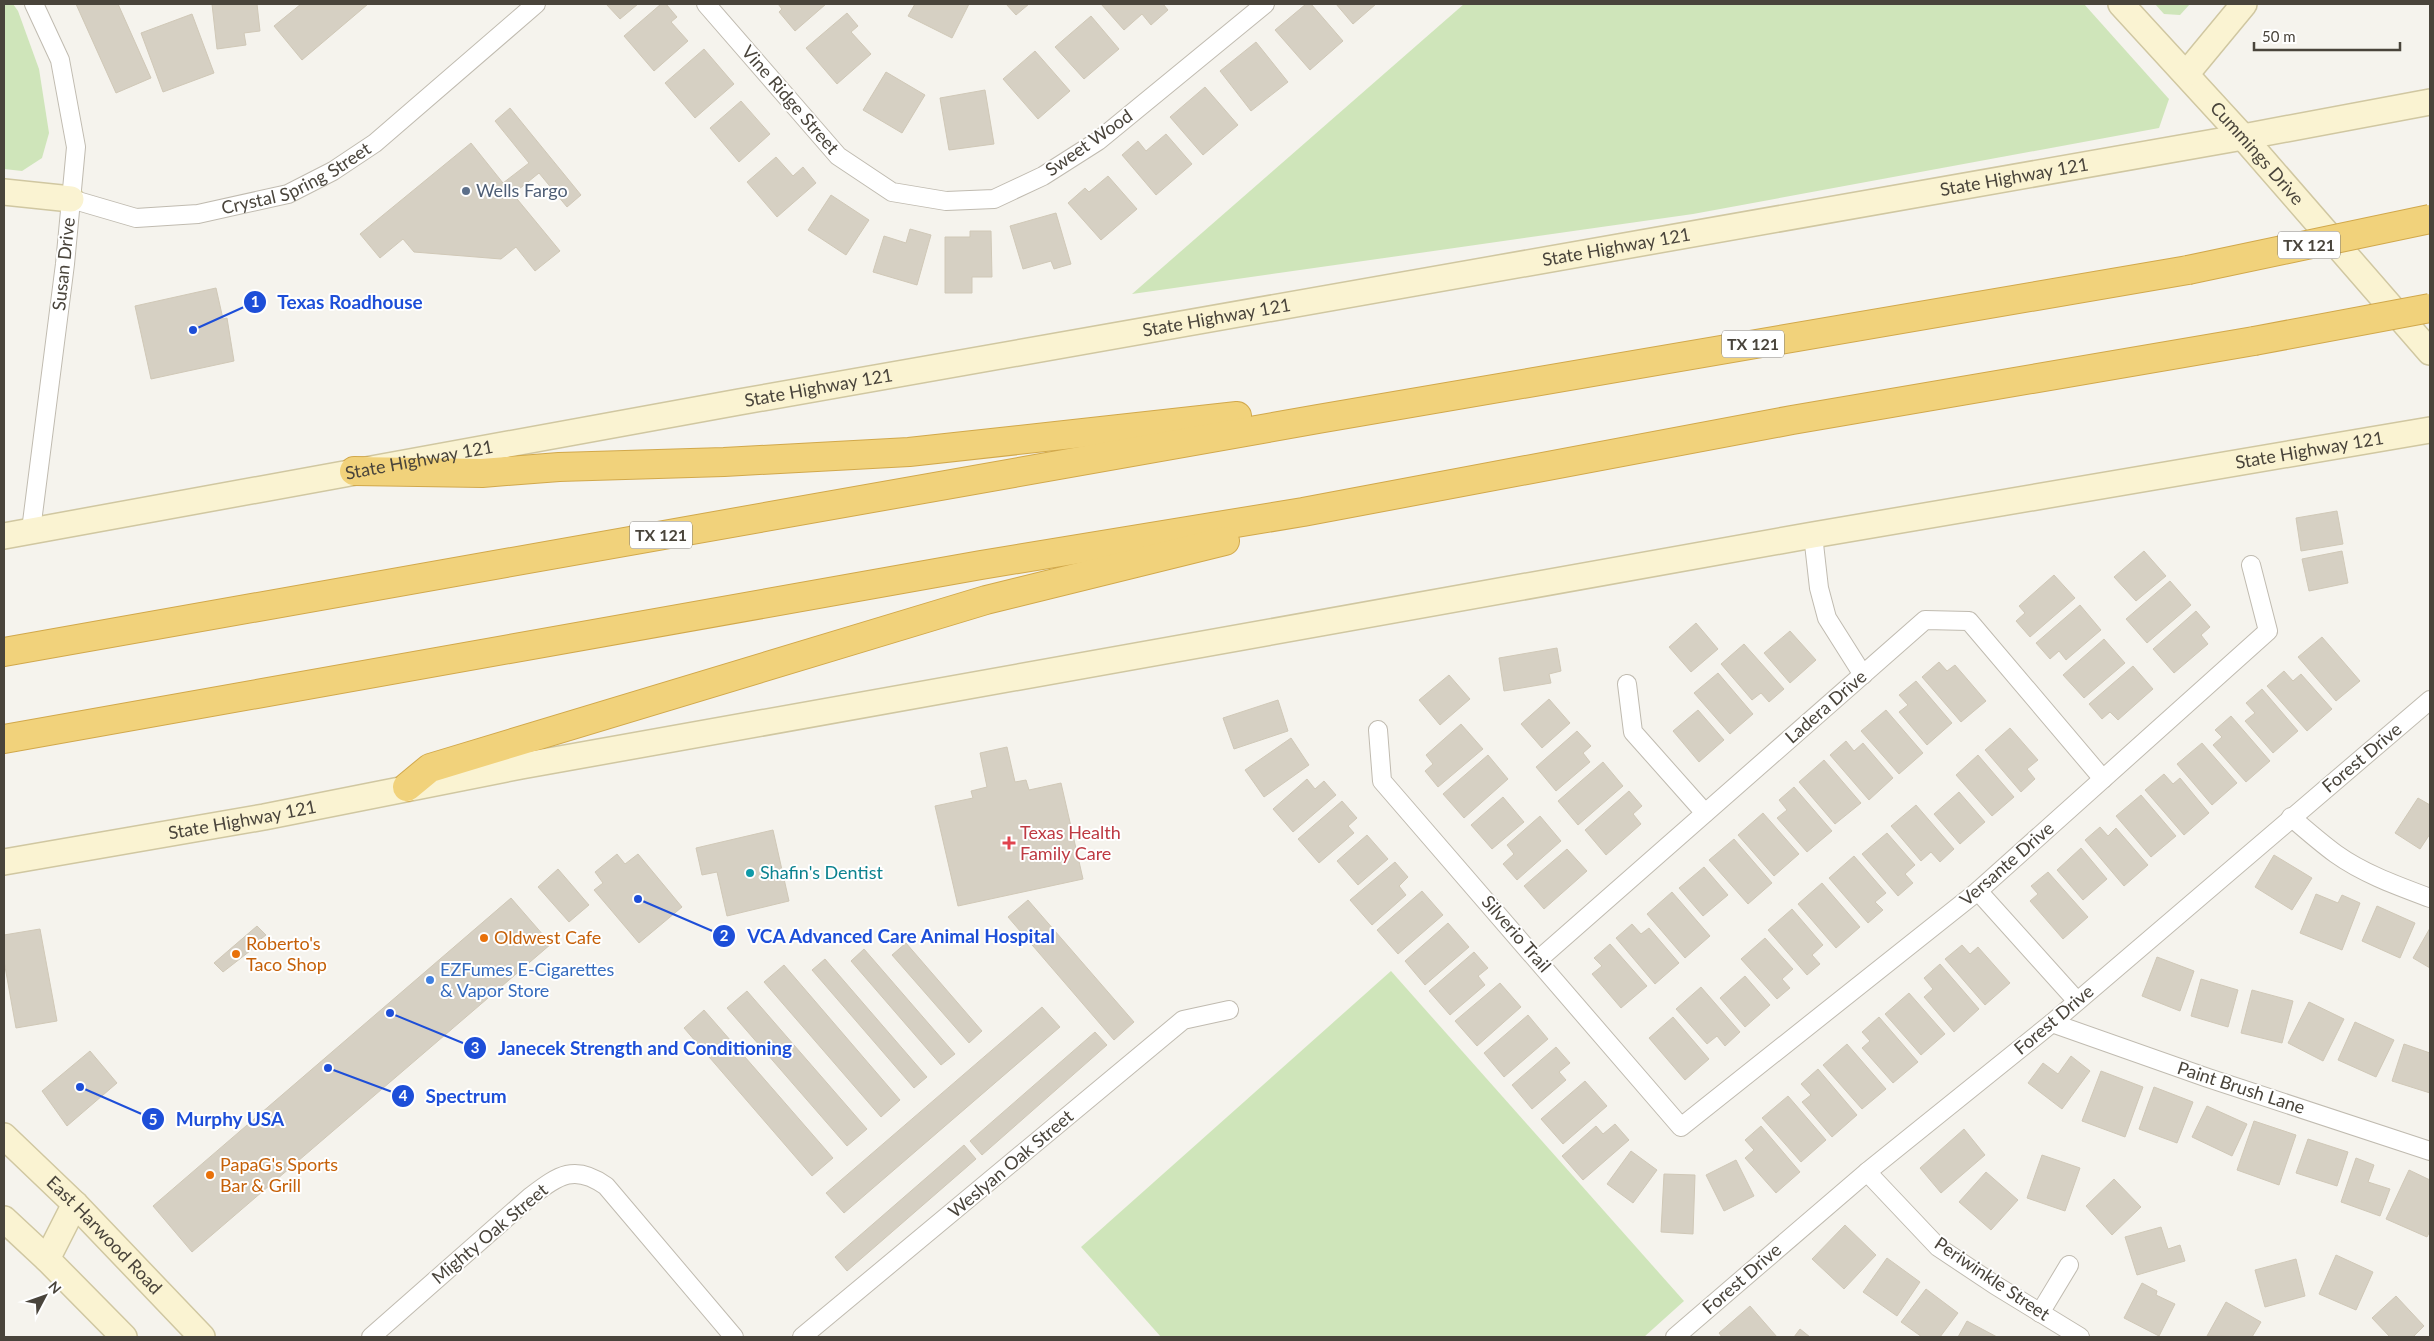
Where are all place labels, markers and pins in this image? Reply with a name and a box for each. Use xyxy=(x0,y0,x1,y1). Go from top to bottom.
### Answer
place label: Wells Fargo xyxy=(476,179,568,201)
marker: Wells Fargo xyxy=(460,185,472,197)
callout: Texas Roadhouse xyxy=(242,285,432,319)
place label: Texas Health Family Care xyxy=(1020,821,1121,864)
marker: Texas Health Family Care xyxy=(1002,836,1016,850)
place label: Shafin's Dentist xyxy=(760,861,883,883)
marker: Shafin's Dentist xyxy=(744,867,756,879)
callout: VCA Advanced Care Animal Hospital xyxy=(712,919,1066,953)
place label: Oldwest Cafe xyxy=(494,926,601,948)
place label: Roberto's Taco Shop xyxy=(246,932,327,975)
marker: Oldwest Cafe xyxy=(478,932,490,944)
marker: Roberto's Taco Shop xyxy=(230,948,242,960)
place label: EZFumes E-Cigarettes & Vapor Store xyxy=(440,958,615,1001)
marker: EZFumes E-Cigarettes & Vapor Store xyxy=(424,974,436,986)
callout: Janecek Strength and Conditioning xyxy=(463,1031,802,1065)
callout: Spectrum xyxy=(391,1079,517,1113)
callout: Murphy USA xyxy=(140,1102,294,1136)
place label: PapaG's Sports Bar & Grill xyxy=(220,1153,338,1196)
marker: PapaG's Sports Bar & Grill xyxy=(204,1169,216,1181)

